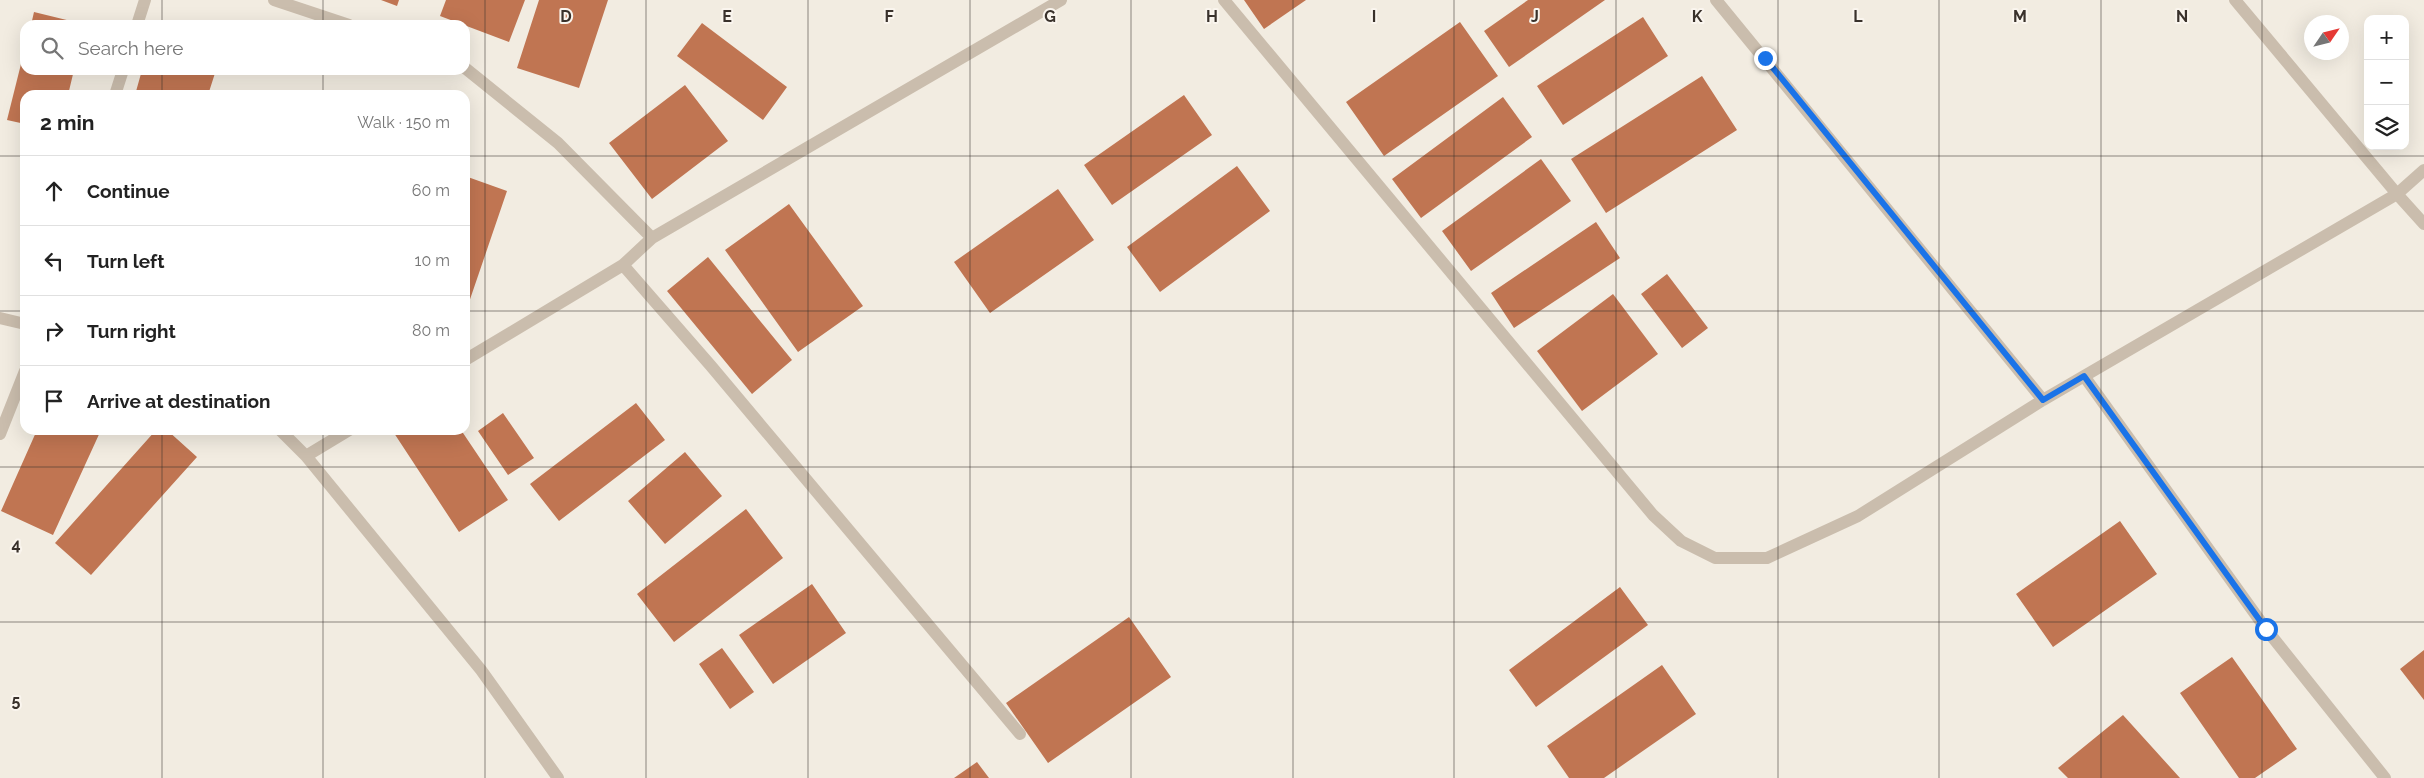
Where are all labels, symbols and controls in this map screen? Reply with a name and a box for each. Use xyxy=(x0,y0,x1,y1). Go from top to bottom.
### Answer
text: D xyxy=(560,7,572,26)
text: E xyxy=(722,7,732,26)
text: F xyxy=(884,7,894,26)
text: G xyxy=(1044,7,1056,26)
text: H xyxy=(1206,7,1218,26)
text: I xyxy=(1372,7,1376,26)
text: J xyxy=(1531,7,1539,26)
text: K xyxy=(1692,7,1703,26)
text: L xyxy=(1853,7,1863,26)
text: M xyxy=(2013,7,2027,26)
text: N xyxy=(2176,7,2188,26)
north arrow xyxy=(2304,15,2349,60)
map controls xyxy=(2364,15,2409,150)
button: + xyxy=(2364,15,2409,60)
search box xyxy=(20,20,470,75)
icon: search xyxy=(38,34,66,62)
text: Search here xyxy=(78,37,184,59)
route end xyxy=(1754,47,1777,70)
button: − xyxy=(2364,60,2409,105)
button: layers xyxy=(2364,105,2409,150)
text: 2 min xyxy=(40,110,94,135)
text: Walk · 150 m xyxy=(357,113,450,132)
icon: ahead xyxy=(40,177,68,205)
text: Continue xyxy=(87,180,170,202)
text: 60 m xyxy=(412,181,450,200)
icon: left xyxy=(40,247,68,275)
text: Turn left xyxy=(87,250,164,272)
text: 10 m xyxy=(415,251,450,270)
icon: right xyxy=(40,317,68,345)
text: Turn right xyxy=(87,320,176,342)
text: 80 m xyxy=(412,321,450,340)
icon: arrive xyxy=(40,387,68,415)
text: Arrive at destination xyxy=(87,390,271,412)
text: 4 xyxy=(11,535,21,554)
route start xyxy=(2255,618,2278,641)
text: 5 xyxy=(12,691,21,710)

